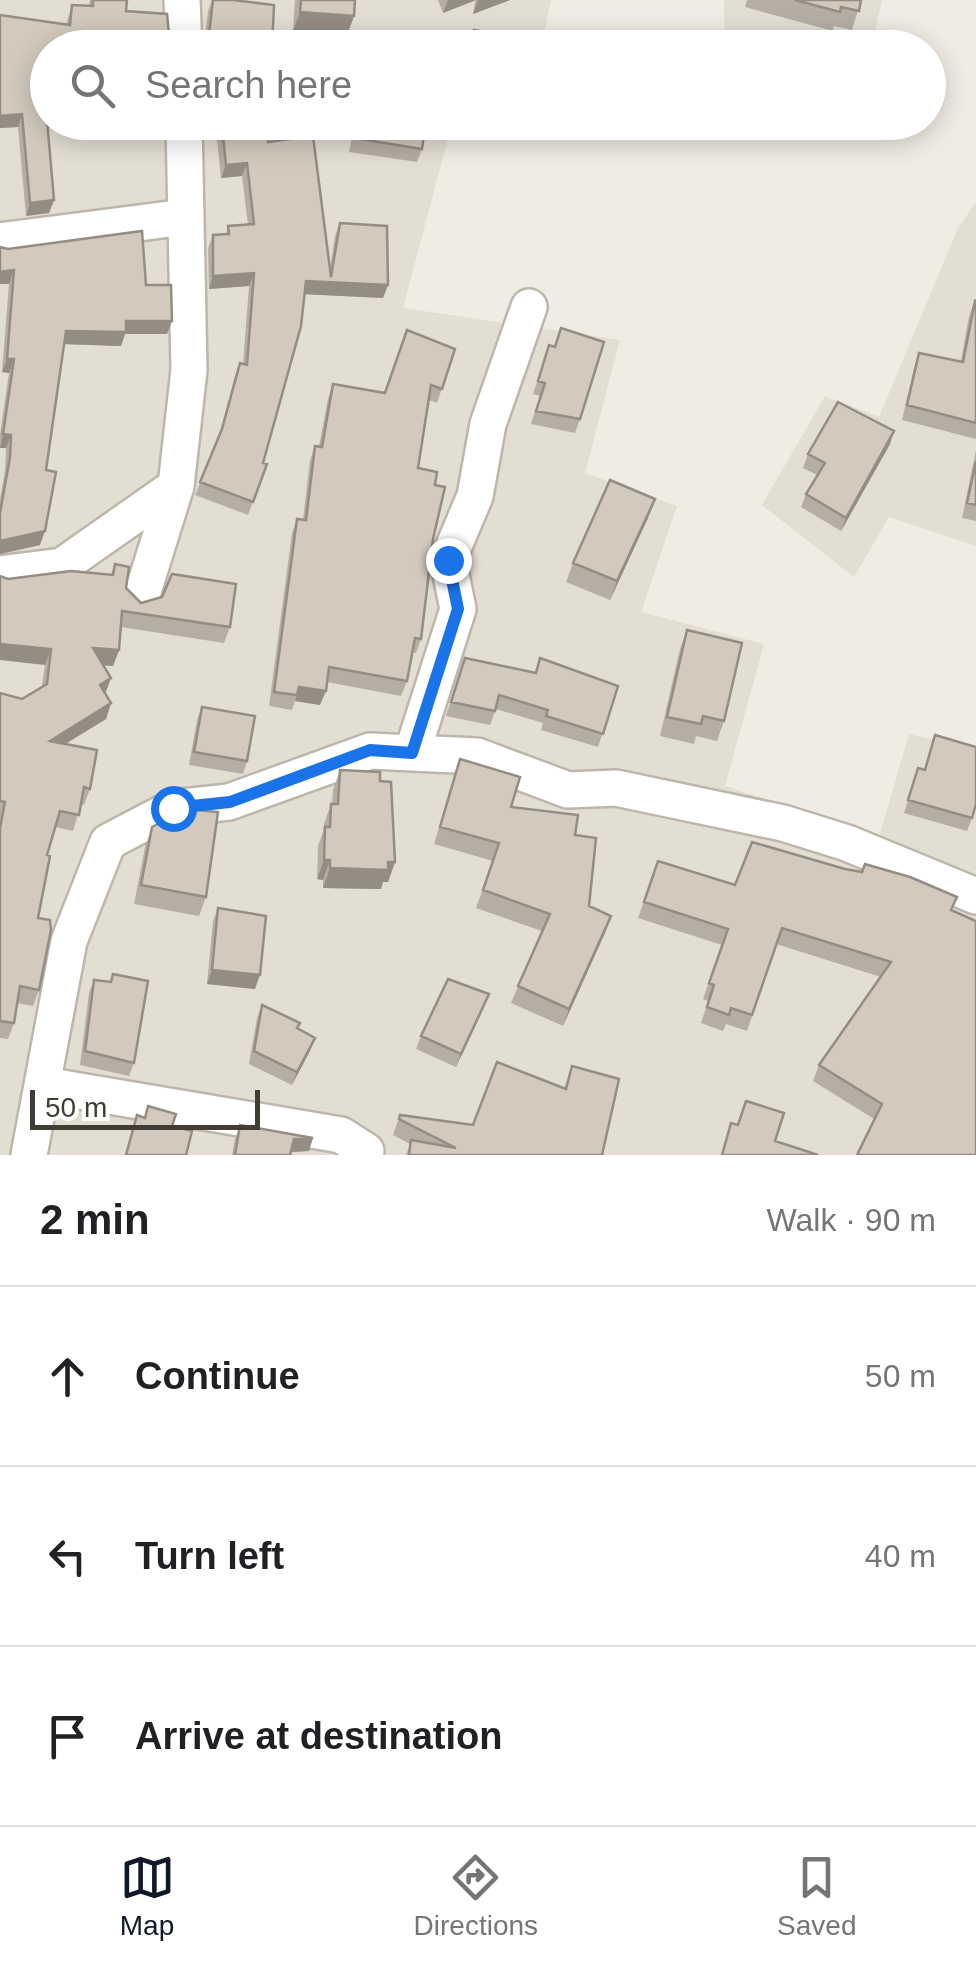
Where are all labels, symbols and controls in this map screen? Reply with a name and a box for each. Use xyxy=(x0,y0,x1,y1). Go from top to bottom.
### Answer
search box xyxy=(30,30,946,140)
icon: search xyxy=(65,58,120,113)
text: Search here xyxy=(145,64,352,106)
route end xyxy=(426,538,472,584)
route start xyxy=(151,786,197,832)
scale bar xyxy=(30,1085,260,1130)
text: 50 m xyxy=(45,1092,107,1123)
text: 2 min xyxy=(40,1196,150,1243)
text: Walk · 90 m xyxy=(767,1202,936,1238)
icon: ahead xyxy=(40,1349,95,1404)
text: Continue xyxy=(135,1355,300,1397)
text: 50 m xyxy=(865,1358,936,1394)
icon: left xyxy=(40,1529,95,1584)
text: Turn left xyxy=(135,1535,284,1577)
text: 40 m xyxy=(865,1538,936,1574)
icon: arrive xyxy=(40,1709,95,1764)
text: Arrive at destination xyxy=(135,1715,502,1757)
tab: Map xyxy=(120,1850,175,1942)
tab: Directions xyxy=(414,1850,538,1942)
tab: Saved xyxy=(777,1850,856,1942)

